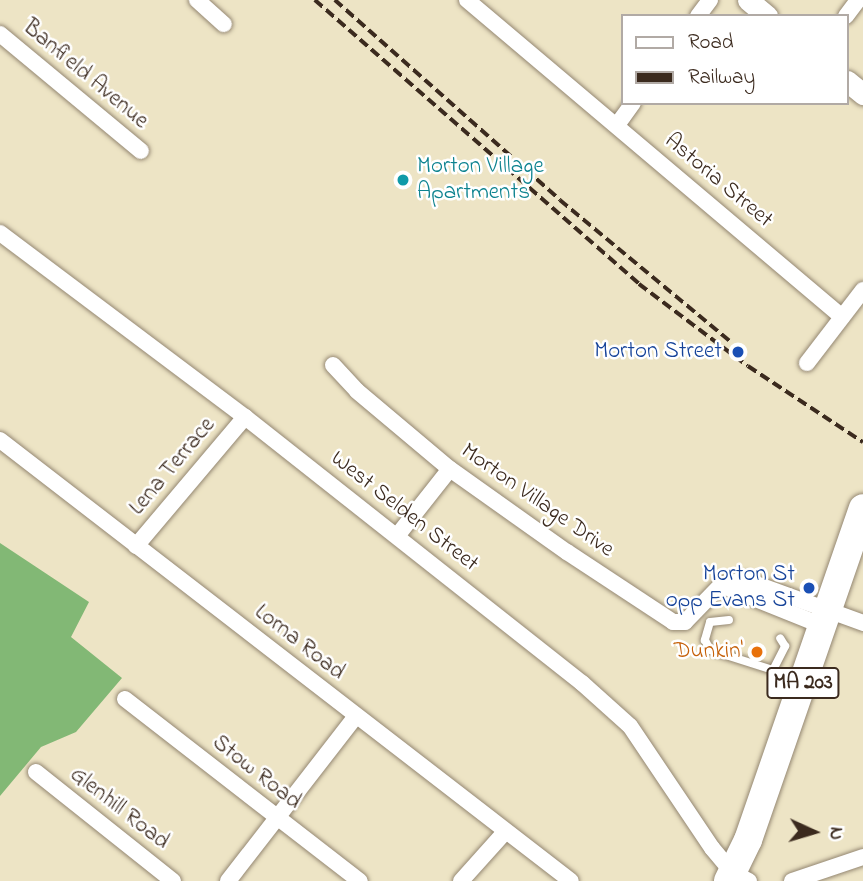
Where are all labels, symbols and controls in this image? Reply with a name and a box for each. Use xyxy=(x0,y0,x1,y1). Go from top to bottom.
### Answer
street label: Banfield Avenue xyxy=(17,14,153,136)
legend xyxy=(622,14,849,105)
text: Road xyxy=(688,28,734,58)
text: Railway xyxy=(688,63,755,93)
street label: Astoria Street xyxy=(658,128,778,234)
place label: Morton Village Apartments xyxy=(417,153,544,207)
marker: Morton Village Apartments xyxy=(395,172,411,188)
place label: Morton Street xyxy=(594,338,722,366)
marker: Morton Street xyxy=(728,342,748,362)
street label: Lena Terrace xyxy=(124,413,222,521)
street label: Morton Village Drive xyxy=(455,438,619,564)
street label: West Selden Street xyxy=(324,446,484,578)
place label: Morton St opp Evans St xyxy=(666,561,795,615)
marker: Morton St opp Evans St xyxy=(801,580,817,596)
street label: Lorna Road xyxy=(248,599,350,687)
place label: Dunkin' xyxy=(674,638,743,666)
marker: Dunkin' xyxy=(749,644,765,660)
road number: MA 203 xyxy=(766,666,840,700)
street label: Stow Road xyxy=(206,730,306,816)
street label: Glenhill Road xyxy=(64,762,174,856)
north arrow xyxy=(779,797,849,867)
text: N xyxy=(822,826,849,841)

